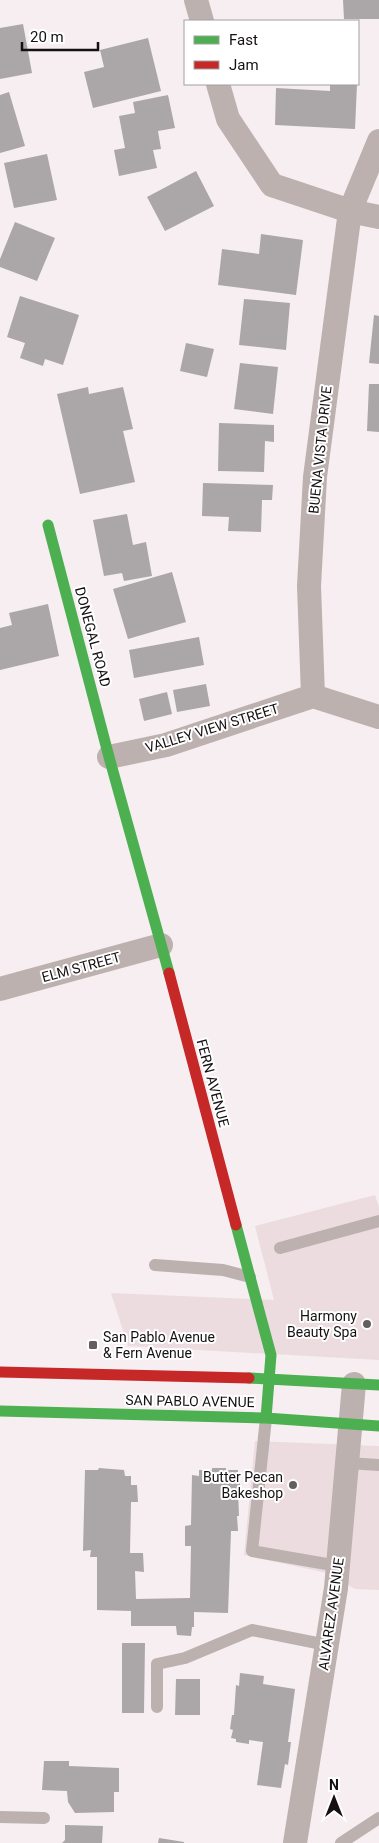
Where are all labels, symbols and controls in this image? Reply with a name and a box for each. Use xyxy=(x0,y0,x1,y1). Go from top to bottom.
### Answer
scale bar xyxy=(22,20,99,52)
legend xyxy=(184,20,359,85)
text: 20 m xyxy=(30,28,64,46)
text: Fast xyxy=(229,31,258,49)
text: Jam xyxy=(229,56,259,74)
street label: BUENA VISTA DRIVE xyxy=(305,385,335,515)
street label: DONEGAL ROAD xyxy=(72,585,114,689)
street label: VALLEY VIEW STREET xyxy=(143,700,281,756)
street label: ELM STREET xyxy=(40,949,123,985)
street label: FERN AVENUE xyxy=(194,1037,232,1129)
place label: Harmony Beauty Spa xyxy=(287,1308,357,1340)
marker: Harmony Beauty Spa xyxy=(361,1318,373,1330)
place label: San Pablo Avenue & Fern Avenue xyxy=(103,1329,215,1361)
marker: San Pablo Avenue & Fern Avenue xyxy=(87,1339,99,1351)
street label: SAN PABLO AVENUE xyxy=(125,1392,255,1410)
place label: Butter Pecan Bakeshop xyxy=(203,1469,283,1501)
marker: Butter Pecan Bakeshop xyxy=(287,1479,299,1491)
street label: ALVAREZ AVENUE xyxy=(315,1556,347,1672)
north arrow xyxy=(309,1773,359,1823)
text: N xyxy=(329,1777,339,1793)

